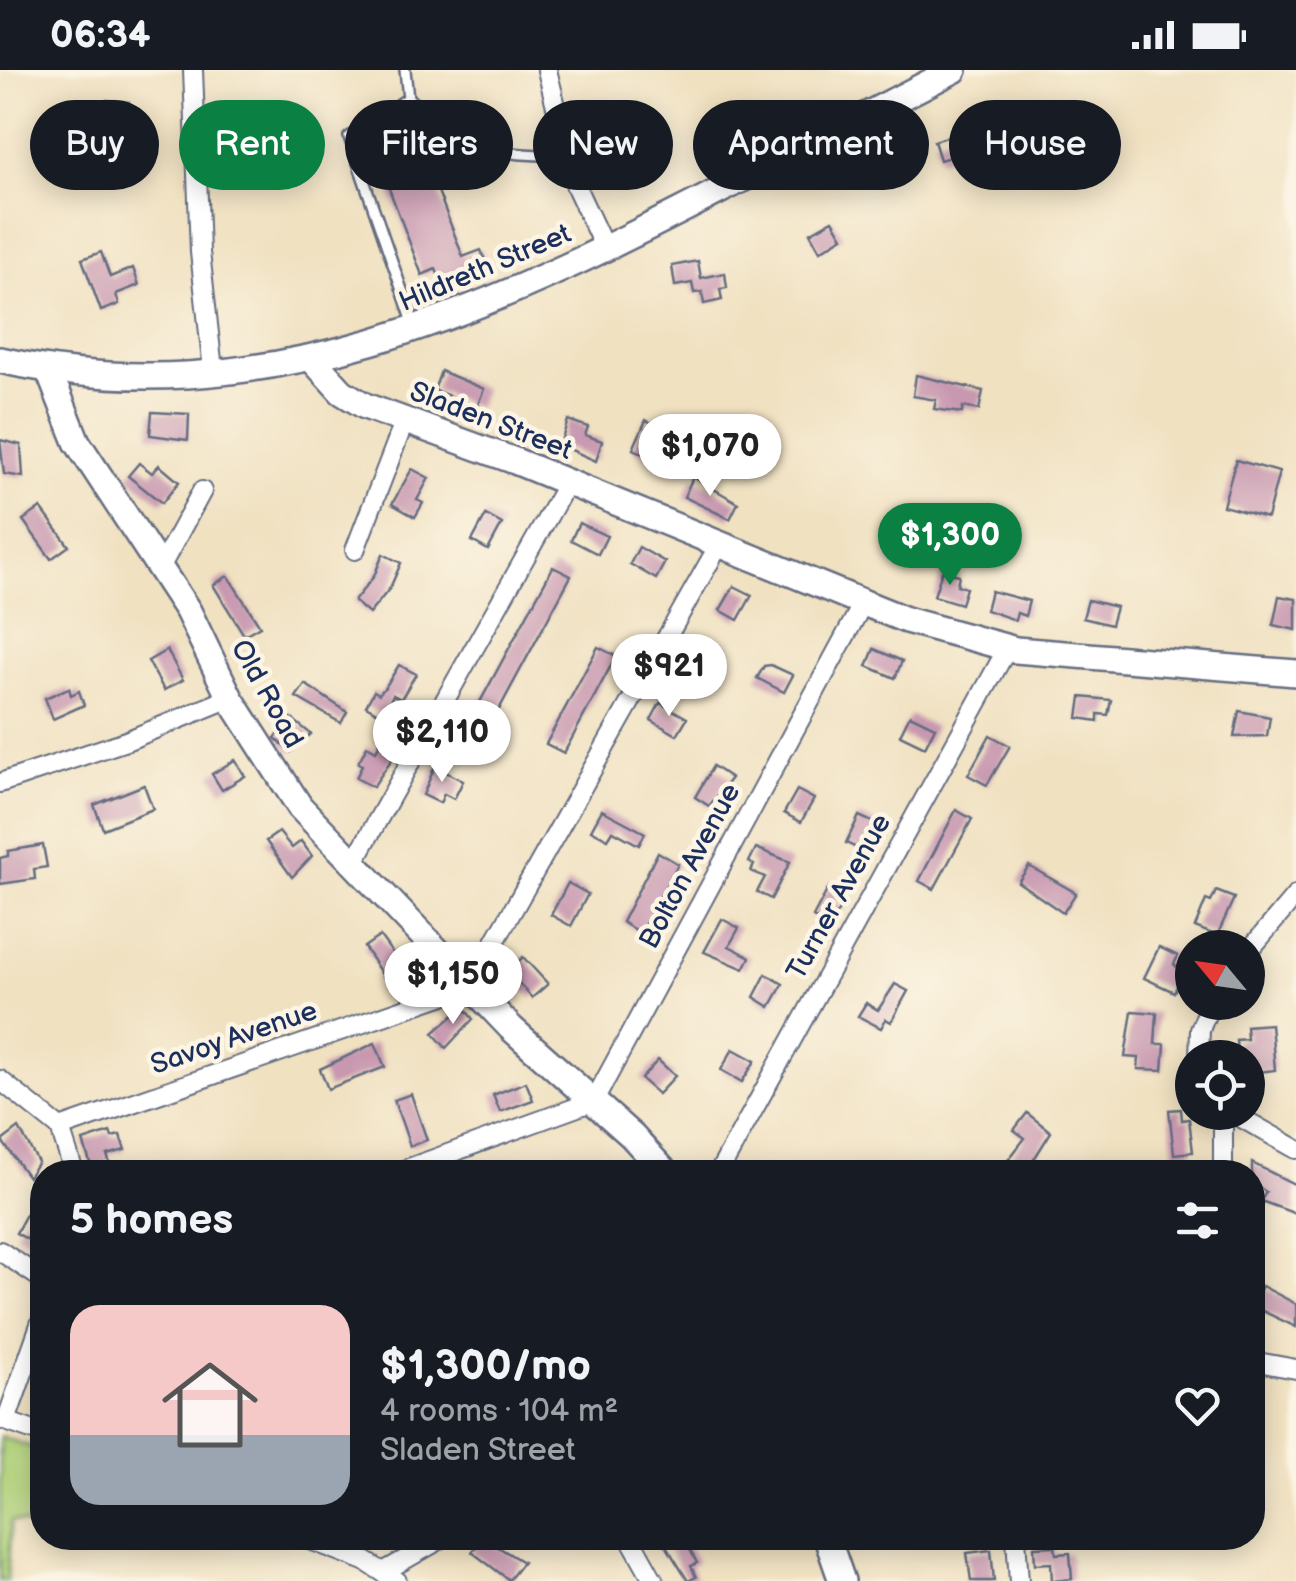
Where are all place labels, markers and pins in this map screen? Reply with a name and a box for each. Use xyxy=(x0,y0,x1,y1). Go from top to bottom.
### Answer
pin: $1,070 xyxy=(629,414,791,499)
pin: $1,300 xyxy=(869,503,1031,588)
pin: $921 xyxy=(610,634,728,719)
pin: $2,110 xyxy=(361,700,523,785)
pin: $1,150 xyxy=(372,942,534,1027)

